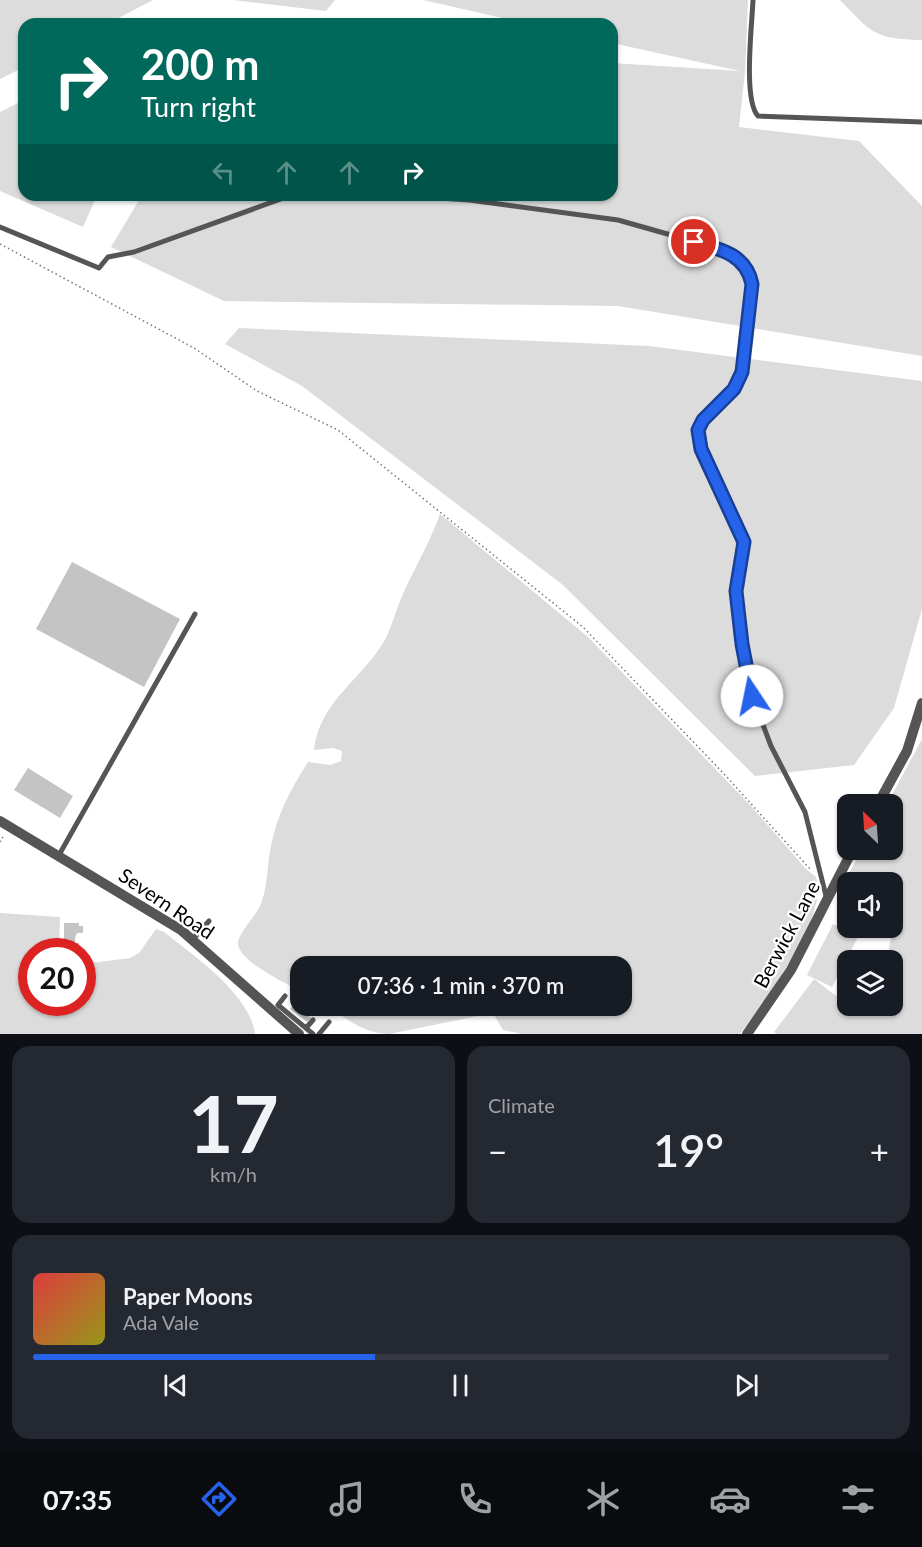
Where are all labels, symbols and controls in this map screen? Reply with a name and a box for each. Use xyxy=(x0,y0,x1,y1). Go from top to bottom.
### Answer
text: 200 m xyxy=(141,39,259,89)
icon: right xyxy=(42,42,120,120)
text: Turn right xyxy=(141,90,256,123)
icon: left xyxy=(207,156,240,189)
icon: ahead xyxy=(270,156,303,189)
icon: ahead xyxy=(333,156,366,189)
icon: right xyxy=(396,156,429,189)
pin xyxy=(668,216,719,267)
icon: arrive xyxy=(677,225,710,258)
position arrow xyxy=(720,664,784,728)
north arrow xyxy=(837,794,903,860)
map controls xyxy=(837,794,903,1016)
street label: Severn Road xyxy=(115,862,219,944)
button: sound xyxy=(837,872,903,938)
street label: Berwick Lane xyxy=(748,876,824,992)
speed limit sign: 20 xyxy=(18,938,96,1016)
button: layers xyxy=(837,950,903,1016)
text: 07:36 · 1 min · 370 m xyxy=(358,972,564,999)
text: 17 xyxy=(188,1076,279,1170)
text: Climate xyxy=(488,1093,555,1117)
text: 19° xyxy=(653,1123,724,1177)
text: − xyxy=(488,1131,507,1171)
text: + xyxy=(870,1131,889,1171)
text: km/h xyxy=(210,1162,257,1186)
text: Paper Moons xyxy=(123,1283,253,1310)
text: Ada Vale xyxy=(123,1310,199,1334)
icon: previous xyxy=(159,1369,192,1402)
icon: pause xyxy=(444,1369,477,1402)
icon: next xyxy=(730,1369,763,1402)
icon: directions xyxy=(198,1478,240,1520)
icon: music xyxy=(326,1478,368,1520)
icon: phone xyxy=(454,1478,496,1520)
icon: climate xyxy=(582,1478,624,1520)
icon: car xyxy=(709,1478,751,1520)
icon: filters xyxy=(837,1478,879,1520)
text: 07:35 xyxy=(43,1483,112,1516)

